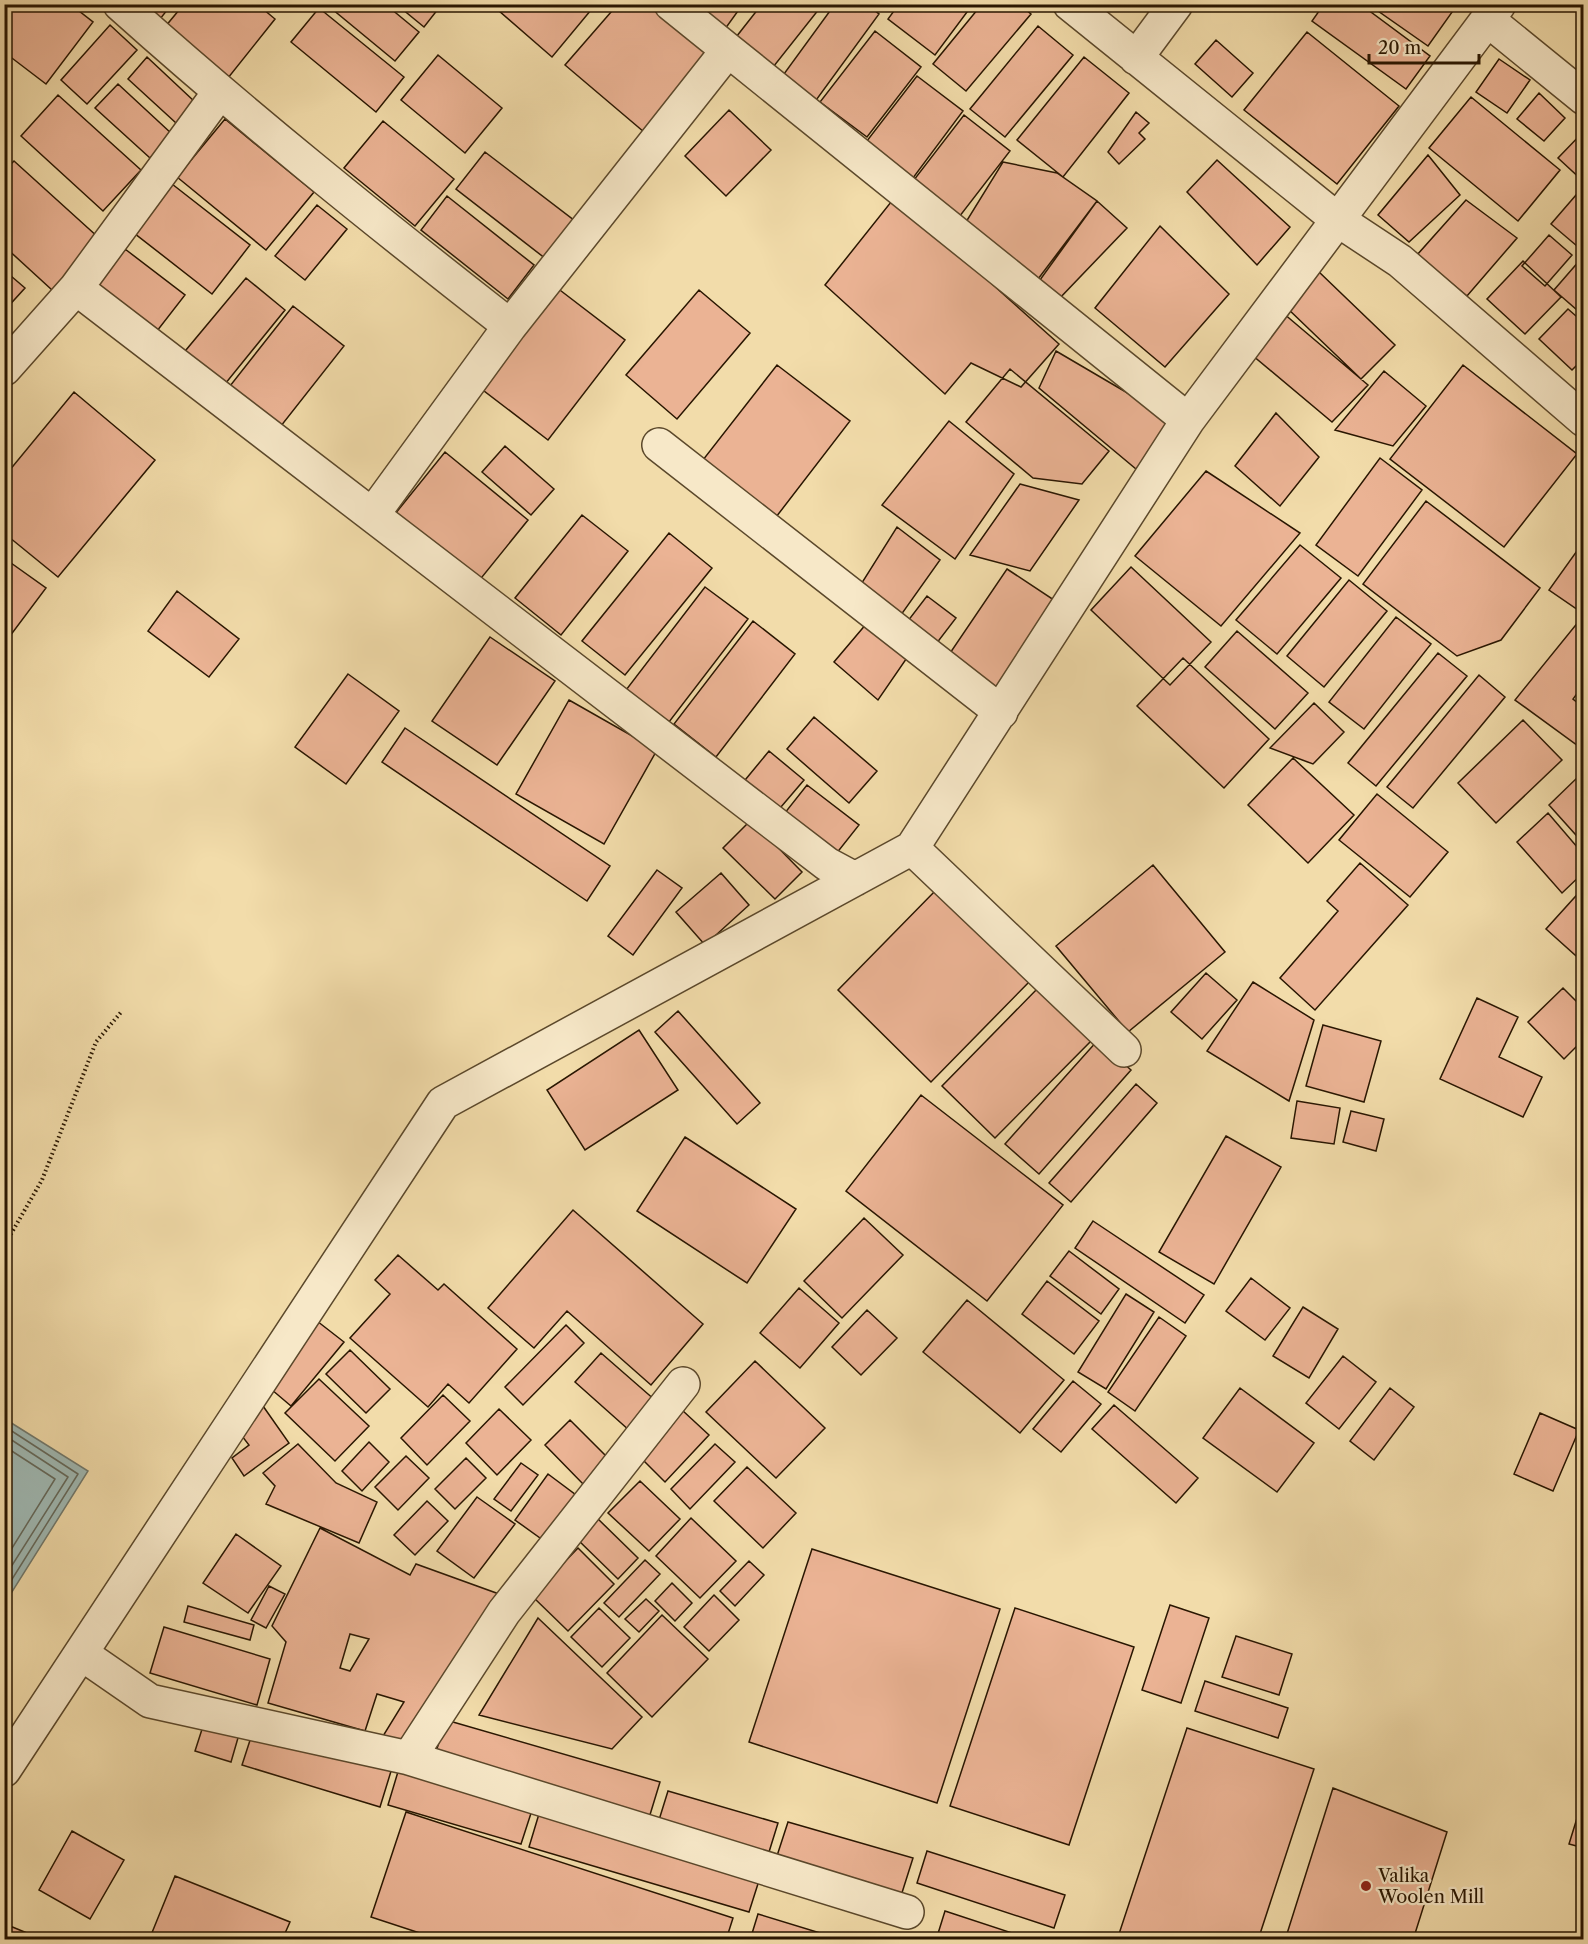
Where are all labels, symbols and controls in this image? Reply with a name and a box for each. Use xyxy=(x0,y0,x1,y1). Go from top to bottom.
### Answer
scale bar xyxy=(1369,27,1478,65)
text: 20 m xyxy=(1378,37,1422,59)
place label: Valika Woolen Mill xyxy=(1377,1865,1484,1908)
marker: Valika Woolen Mill xyxy=(1359,1879,1373,1893)

